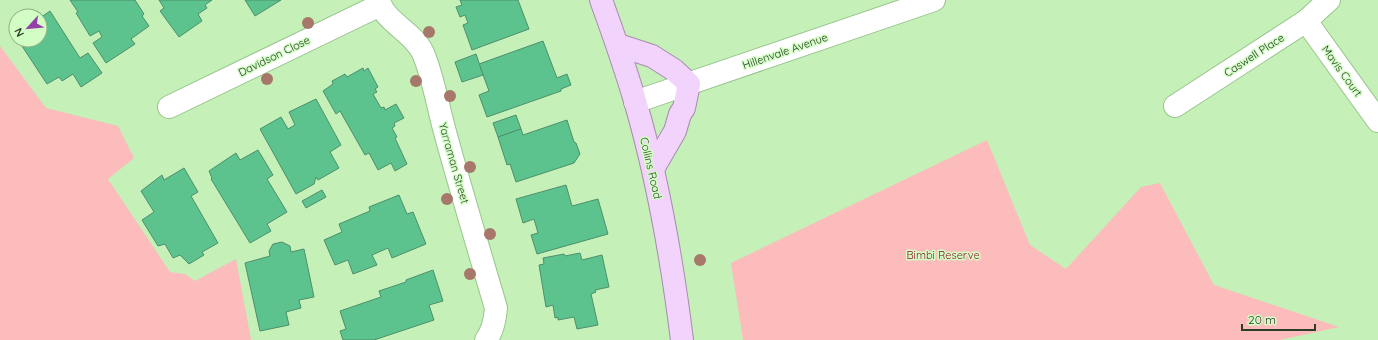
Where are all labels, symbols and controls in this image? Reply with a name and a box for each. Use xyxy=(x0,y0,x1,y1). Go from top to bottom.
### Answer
north arrow xyxy=(8,8,48,48)
text: N xyxy=(11,26,27,39)
street label: Hillenvale Avenue xyxy=(740,30,830,72)
street label: Caswell Place xyxy=(1221,30,1287,80)
street label: Davidson Close xyxy=(236,33,312,79)
street label: Mavis Court xyxy=(1319,43,1365,100)
street label: Yarraman Street xyxy=(436,121,472,205)
street label: Collins Road xyxy=(637,136,665,200)
park label: Bimbi Reserve xyxy=(906,248,980,262)
scale bar xyxy=(1242,306,1315,332)
text: 20 m xyxy=(1248,312,1276,327)

